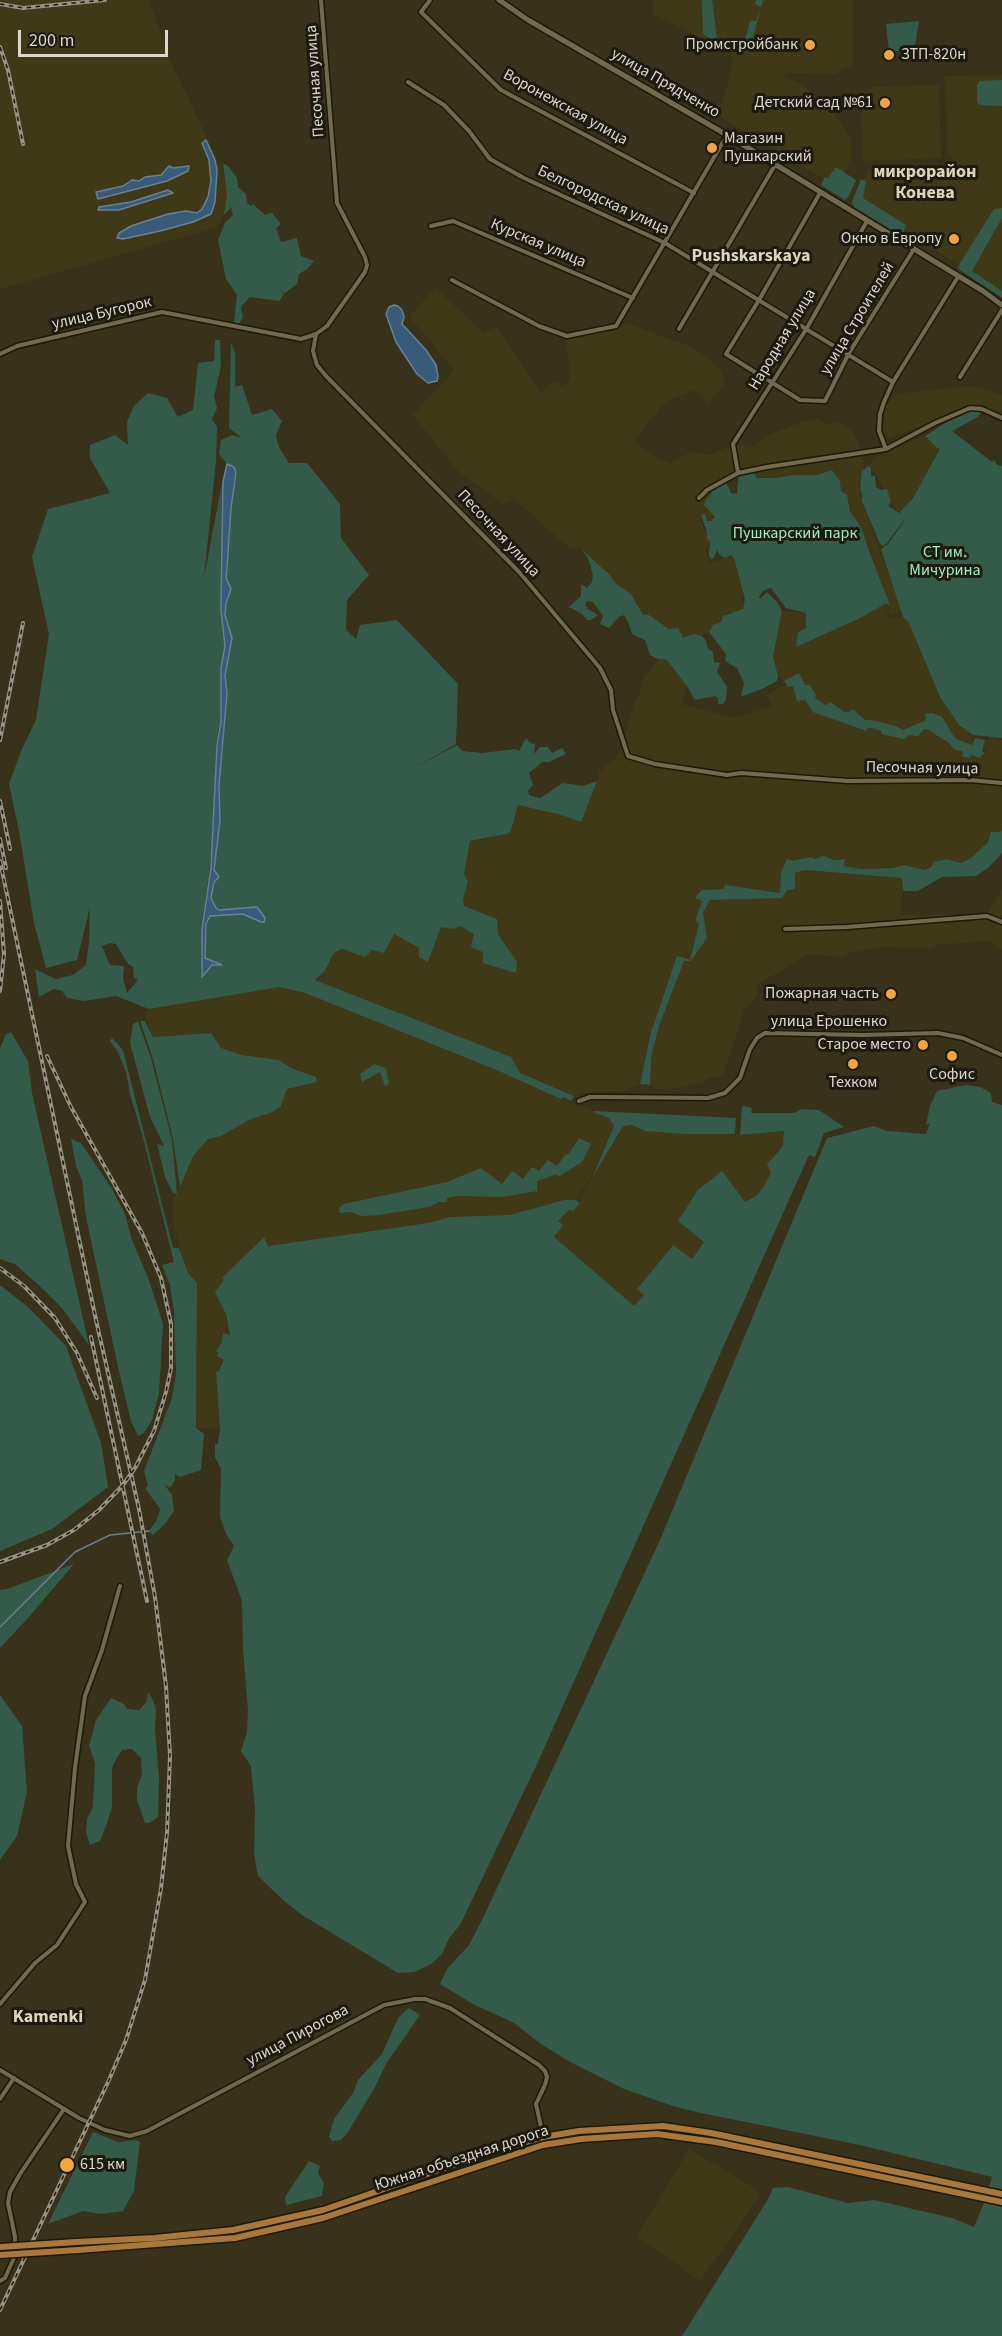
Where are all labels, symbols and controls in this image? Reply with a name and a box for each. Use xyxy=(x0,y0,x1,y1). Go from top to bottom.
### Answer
scale bar xyxy=(21,18,171,56)
street label: Песочная улица xyxy=(302,24,330,138)
text: 200 m xyxy=(29,28,74,53)
place label: Промстройбанк xyxy=(685,35,798,55)
marker: Промстройбанк xyxy=(803,38,817,52)
street label: улица Прядченко xyxy=(607,45,723,123)
place label: ЗТП-820н xyxy=(901,45,966,65)
marker: ЗТП-820н xyxy=(882,48,896,62)
street label: Воронежская улица xyxy=(499,66,631,150)
place label: Детский сад №61 xyxy=(754,93,873,113)
marker: Детский сад №61 xyxy=(878,96,892,110)
place label: Магазин Пушкарский xyxy=(724,129,812,167)
marker: Магазин Пушкарский xyxy=(705,141,719,155)
street label: Белгородская улица xyxy=(534,162,672,240)
district label: микрорайон Конева xyxy=(873,162,977,204)
street label: Курская улица xyxy=(487,215,589,273)
place label: Окно в Европу xyxy=(841,229,942,249)
marker: Окно в Европу xyxy=(947,232,961,246)
district label: Pushskarskaya xyxy=(691,246,811,268)
street label: улица Строителей xyxy=(817,259,899,379)
street label: Народная улица xyxy=(745,286,821,394)
street label: улица Бугорок xyxy=(50,293,154,335)
street label: Песочная улица xyxy=(453,486,543,582)
park label: Пушкарский парк xyxy=(733,524,857,544)
park label: СТ им. Мичурина xyxy=(909,543,981,581)
street label: Песочная улица xyxy=(866,758,978,780)
place label: Пожарная часть xyxy=(765,984,879,1004)
marker: Пожарная часть xyxy=(884,987,898,1001)
street label: улица Ерошенко xyxy=(771,1012,887,1032)
place label: Старое место xyxy=(818,1035,911,1055)
marker: Старое место xyxy=(916,1038,930,1052)
marker: Софис xyxy=(945,1049,959,1063)
marker: Техком xyxy=(846,1057,860,1071)
place label: Софис xyxy=(929,1065,975,1085)
place label: Техком xyxy=(829,1073,877,1093)
street label: улица Пирогова xyxy=(244,2001,352,2071)
district label: Kamenki xyxy=(13,2007,83,2029)
street label: Южная объездная дорога xyxy=(373,2122,551,2196)
place label: 615 км xyxy=(80,2155,125,2175)
marker: 615 км xyxy=(58,2156,76,2174)

